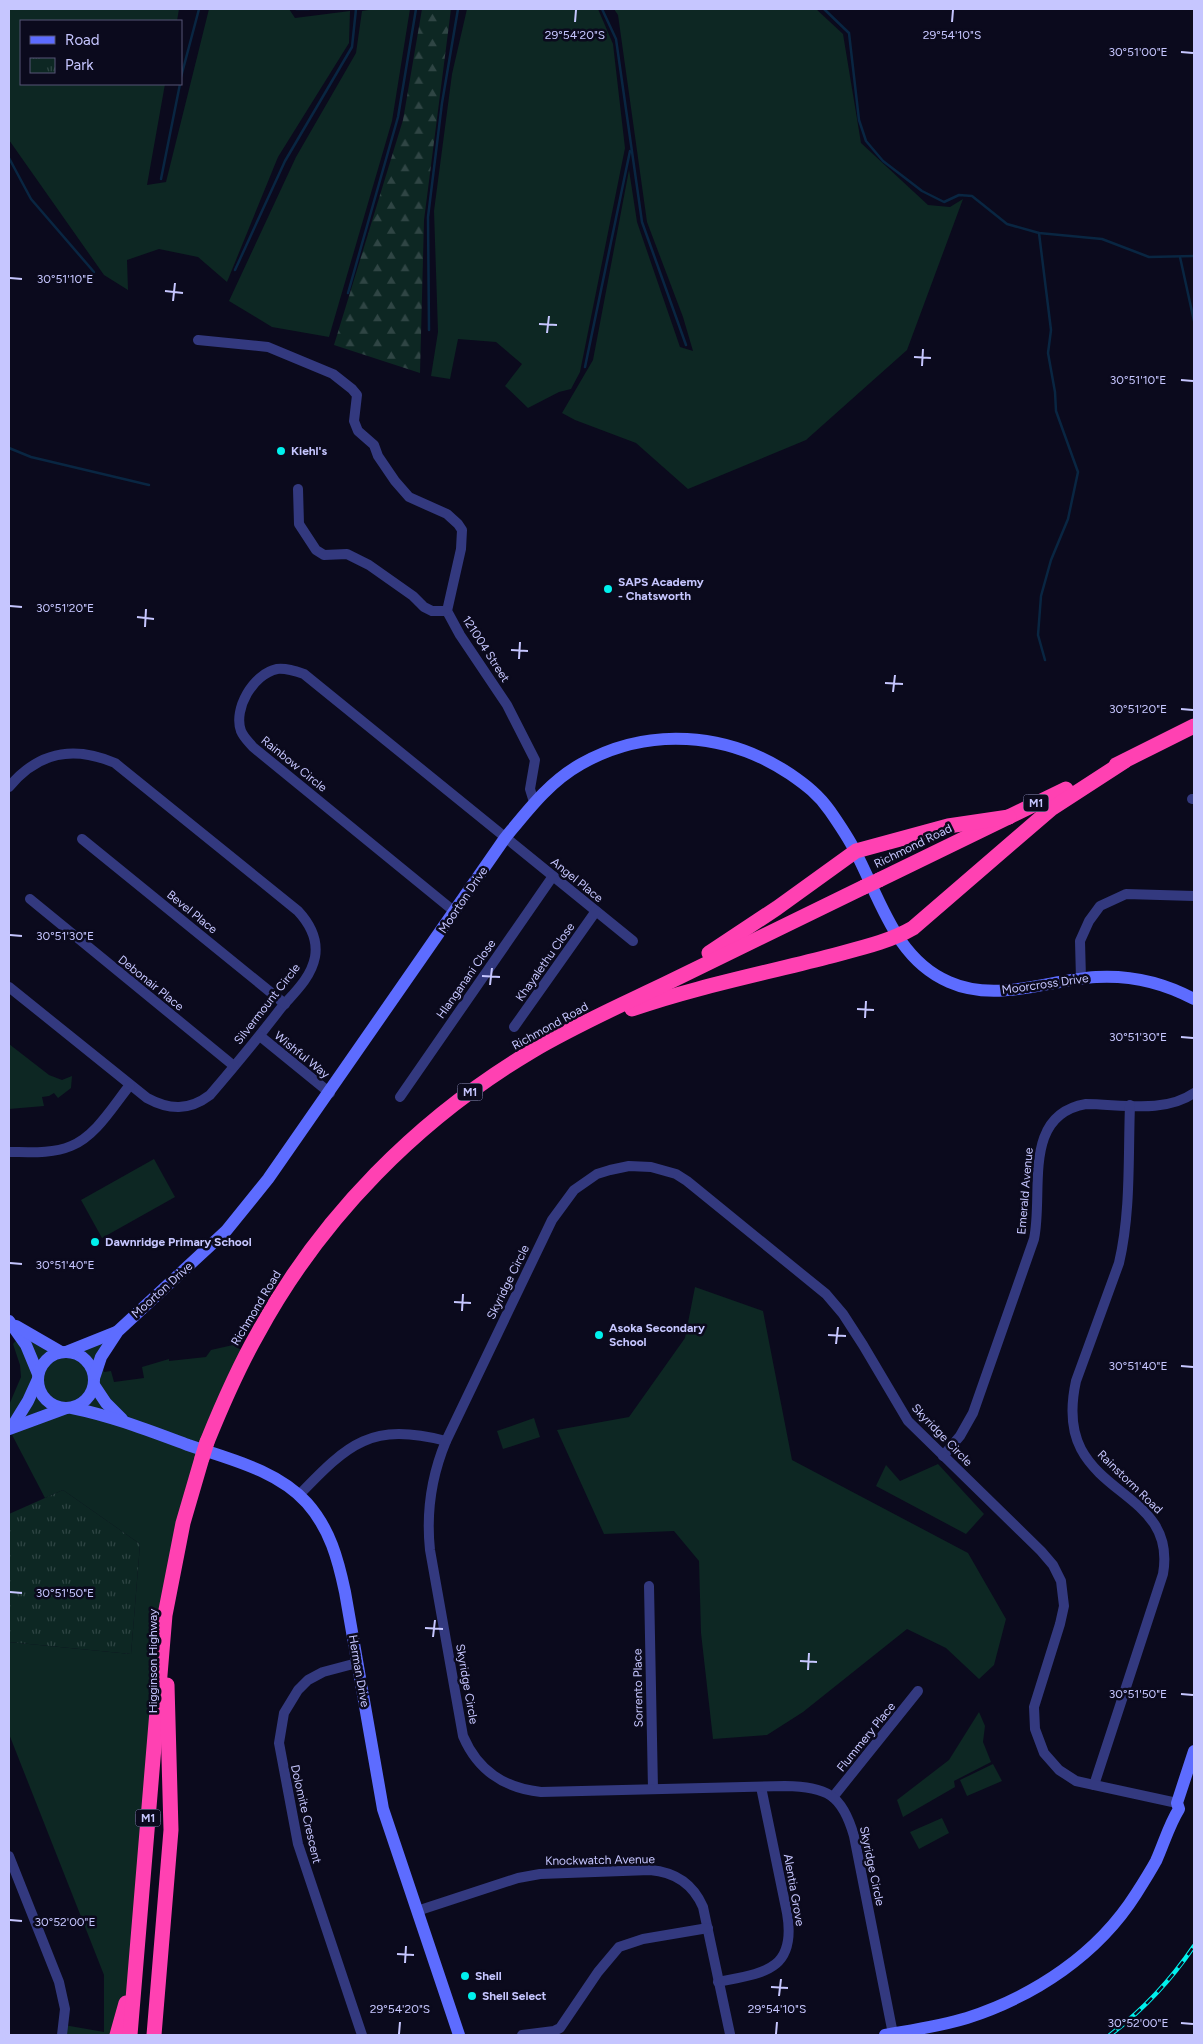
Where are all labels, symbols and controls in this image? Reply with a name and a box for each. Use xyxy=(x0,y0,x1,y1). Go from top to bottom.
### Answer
legend xyxy=(20,20,182,85)
text: 29°54'20"S xyxy=(545,28,605,42)
text: 29°54'10"S xyxy=(923,28,981,42)
text: Road xyxy=(65,31,100,49)
text: 30°51'00"E xyxy=(1108,45,1168,59)
text: Park xyxy=(65,56,94,74)
text: 30°51'10"E xyxy=(37,272,93,286)
text: 30°51'10"E xyxy=(1110,373,1166,387)
place label: Kiehl's xyxy=(291,444,328,458)
marker: Kiehl's xyxy=(275,445,287,457)
place label: SAPS Academy - Chatsworth xyxy=(618,575,704,603)
marker: SAPS Academy - Chatsworth xyxy=(602,583,614,595)
text: 30°51'20"E xyxy=(36,601,94,615)
street label: 121004 Street xyxy=(459,613,513,685)
text: 30°51'20"E xyxy=(1109,702,1167,716)
street label: Rainbow Circle xyxy=(258,733,330,795)
road number: M1 xyxy=(1024,794,1048,811)
street label: Richmond Road xyxy=(872,821,954,871)
street label: Angel Place xyxy=(548,855,606,905)
street label: Moorton Drive xyxy=(436,864,491,936)
street label: Bevel Place xyxy=(164,887,220,937)
street label: Khayalethu Close xyxy=(513,920,578,1004)
text: 30°51'30"E xyxy=(36,929,94,943)
street label: Hlanganani Close xyxy=(434,936,499,1021)
street label: Debonair Place xyxy=(115,952,187,1014)
street label: Silvermount Circle xyxy=(231,960,303,1047)
street label: Moorcross Drive xyxy=(1001,971,1090,997)
street label: Richmond Road xyxy=(509,999,591,1053)
street label: Wishful Way xyxy=(272,1029,333,1082)
text: 30°51'30"E xyxy=(1109,1030,1167,1044)
road number: M1 xyxy=(458,1084,482,1100)
street label: Emerald Avenue xyxy=(1014,1146,1036,1235)
place label: Dawnridge Primary School xyxy=(105,1235,252,1249)
marker: Dawnridge Primary School xyxy=(89,1236,101,1248)
street label: Skyridge Circle xyxy=(484,1242,532,1322)
text: 30°51'40"E xyxy=(36,1258,95,1272)
street label: Moorton Drive xyxy=(129,1259,196,1321)
street label: Richmond Road xyxy=(228,1268,284,1348)
place label: Asoka Secondary School xyxy=(609,1321,705,1349)
marker: Asoka Secondary School xyxy=(593,1329,605,1341)
text: 30°51'40"E xyxy=(1109,1359,1168,1373)
street label: Skyridge Circle xyxy=(909,1401,976,1469)
street label: Rainstorm Road xyxy=(1095,1447,1165,1517)
text: 30°51'50"E xyxy=(36,1586,94,1600)
street label: Higginson Highway xyxy=(146,1608,160,1713)
street label: Herman Drive xyxy=(346,1634,372,1709)
street label: Skyridge Circle xyxy=(453,1643,481,1726)
street label: Sorrento Place xyxy=(630,1648,646,1728)
text: 30°51'50"E xyxy=(1109,1687,1167,1701)
street label: Flummery Place xyxy=(834,1699,898,1774)
street label: Dolomite Crescent xyxy=(288,1763,324,1865)
road number: M1 xyxy=(136,1810,160,1826)
street label: Skyridge Circle xyxy=(857,1825,887,1908)
street label: Knockwatch Avenue xyxy=(545,1852,655,1868)
street label: Alentia Grove xyxy=(781,1853,807,1928)
text: 30°52'00"E xyxy=(35,1915,96,1929)
place label: Shell xyxy=(475,1969,502,1983)
marker: Shell xyxy=(459,1970,471,1982)
place label: Shell Select xyxy=(482,1989,547,2003)
marker: Shell Select xyxy=(466,1990,478,2002)
text: 29°54'20"S xyxy=(370,2002,430,2016)
text: 29°54'10"S xyxy=(748,2002,806,2016)
text: 30°52'00"E xyxy=(1108,2016,1169,2030)

